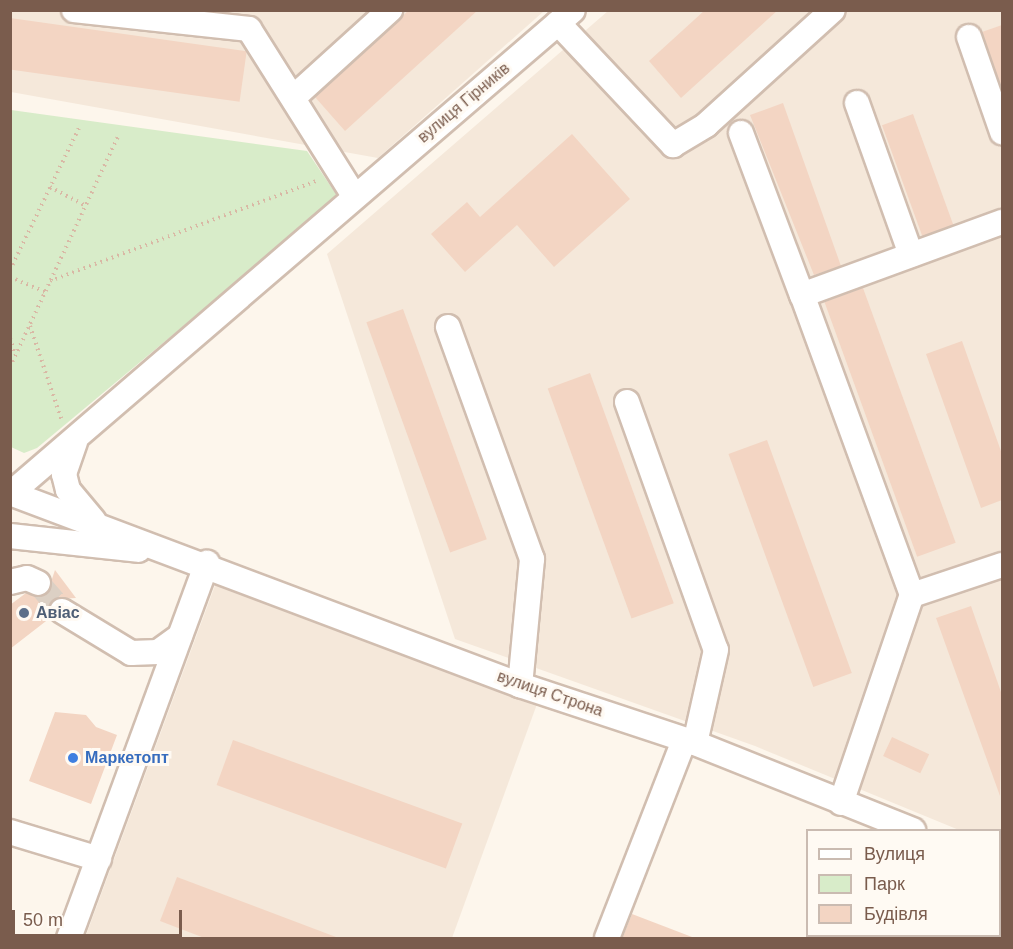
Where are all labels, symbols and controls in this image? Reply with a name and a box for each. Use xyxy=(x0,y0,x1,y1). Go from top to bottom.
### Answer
street label: вулиця Гірників xyxy=(414,59,514,147)
place label: Авіас xyxy=(36,603,80,623)
marker: Авіас xyxy=(17,606,31,620)
street label: вулиця Строна xyxy=(495,667,605,721)
place label: Маркетопт xyxy=(85,748,169,768)
marker: Маркетопт xyxy=(66,751,80,765)
legend xyxy=(806,829,1001,937)
text: Вулиця xyxy=(864,844,925,864)
text: Парк xyxy=(864,874,905,894)
scale bar xyxy=(15,898,184,936)
text: Будівля xyxy=(864,904,928,924)
text: 50 m xyxy=(23,910,63,930)

